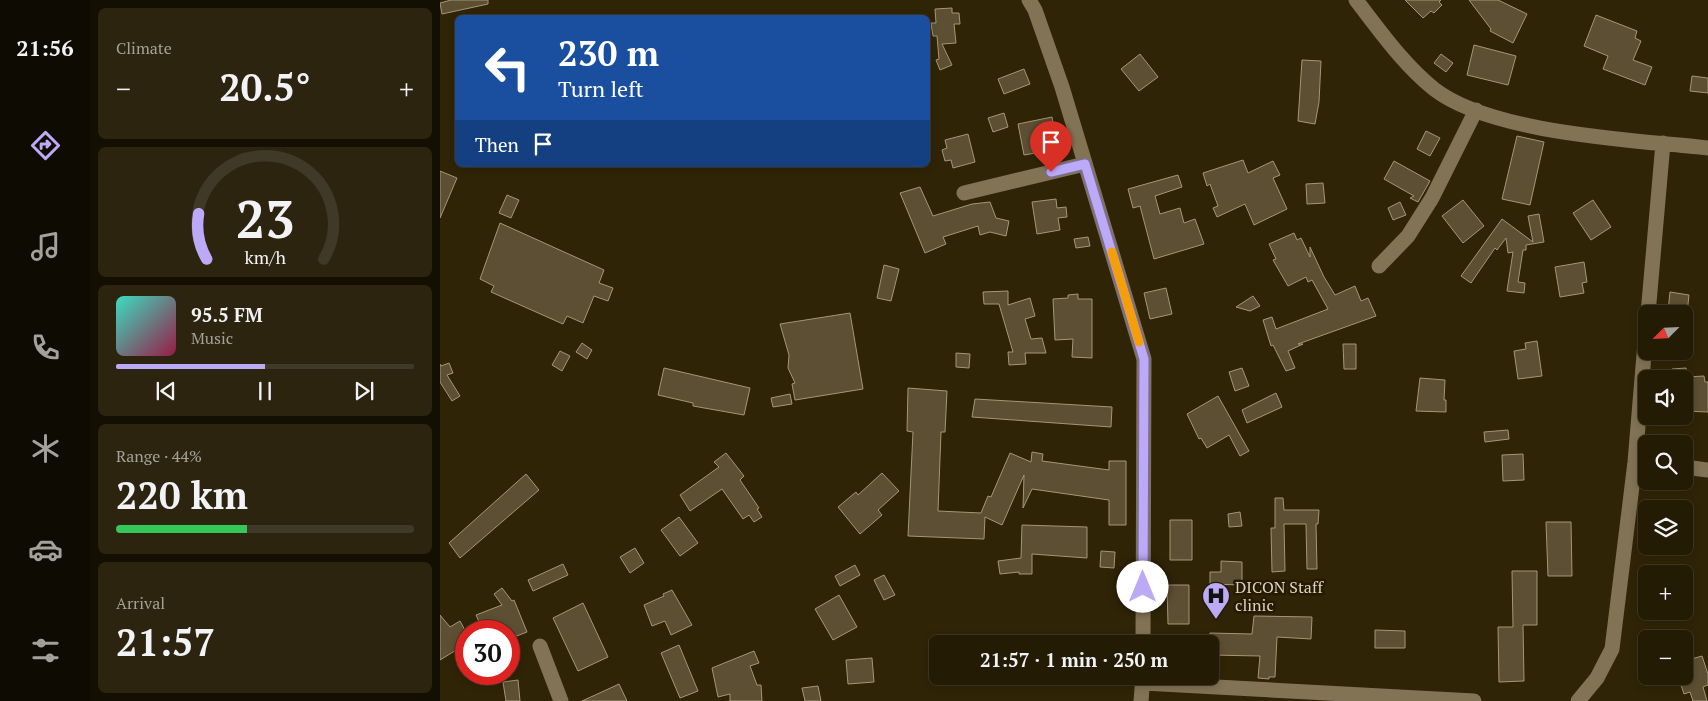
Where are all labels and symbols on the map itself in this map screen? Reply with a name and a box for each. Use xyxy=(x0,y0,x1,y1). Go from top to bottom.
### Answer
pin xyxy=(1030,121,1072,172)
north arrow xyxy=(1638,305,1692,360)
position arrow xyxy=(1116,560,1168,612)
place label: DICON Staff clinic xyxy=(1235,576,1324,616)
hospital icon: DICON Staff clinic xyxy=(1201,581,1231,620)
speed limit sign: 30 xyxy=(455,620,520,685)

